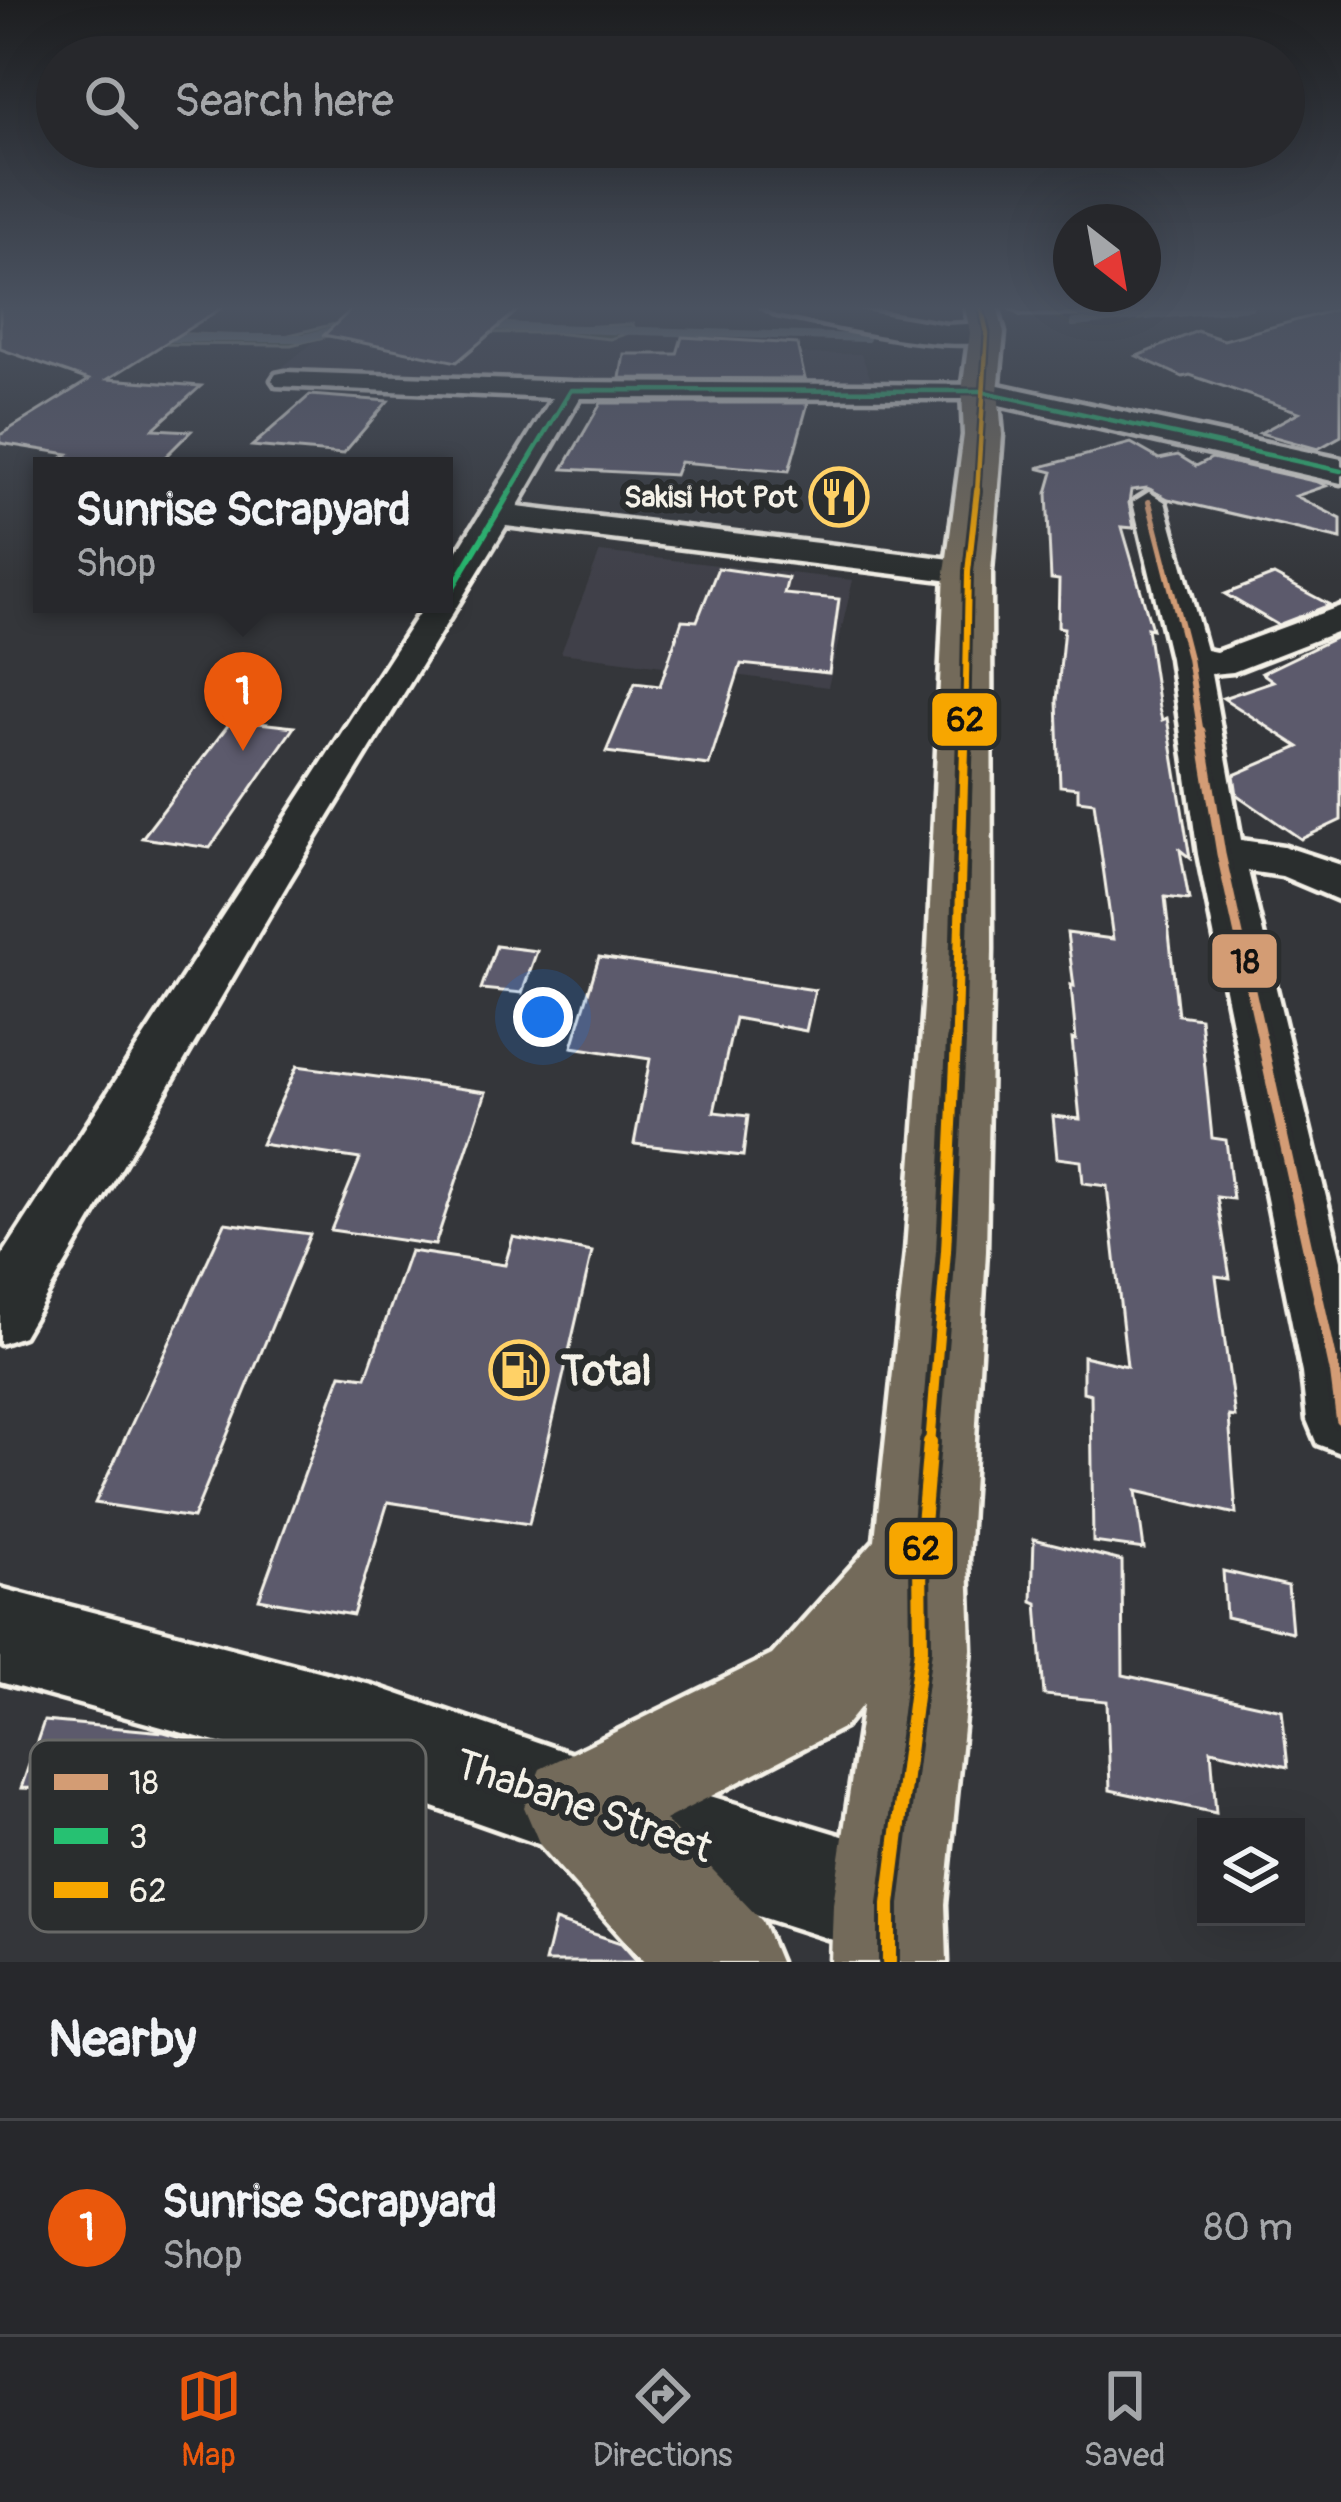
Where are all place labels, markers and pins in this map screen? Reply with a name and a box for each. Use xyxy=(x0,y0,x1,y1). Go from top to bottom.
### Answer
restaurant icon: Sakisi Hot Pot xyxy=(808,466,870,528)
place label: Sakisi Hot Pot xyxy=(624,479,798,516)
pin: 1 xyxy=(204,652,282,751)
fuel station icon: Total xyxy=(488,1339,550,1401)
place label: Total xyxy=(561,1346,651,1398)

